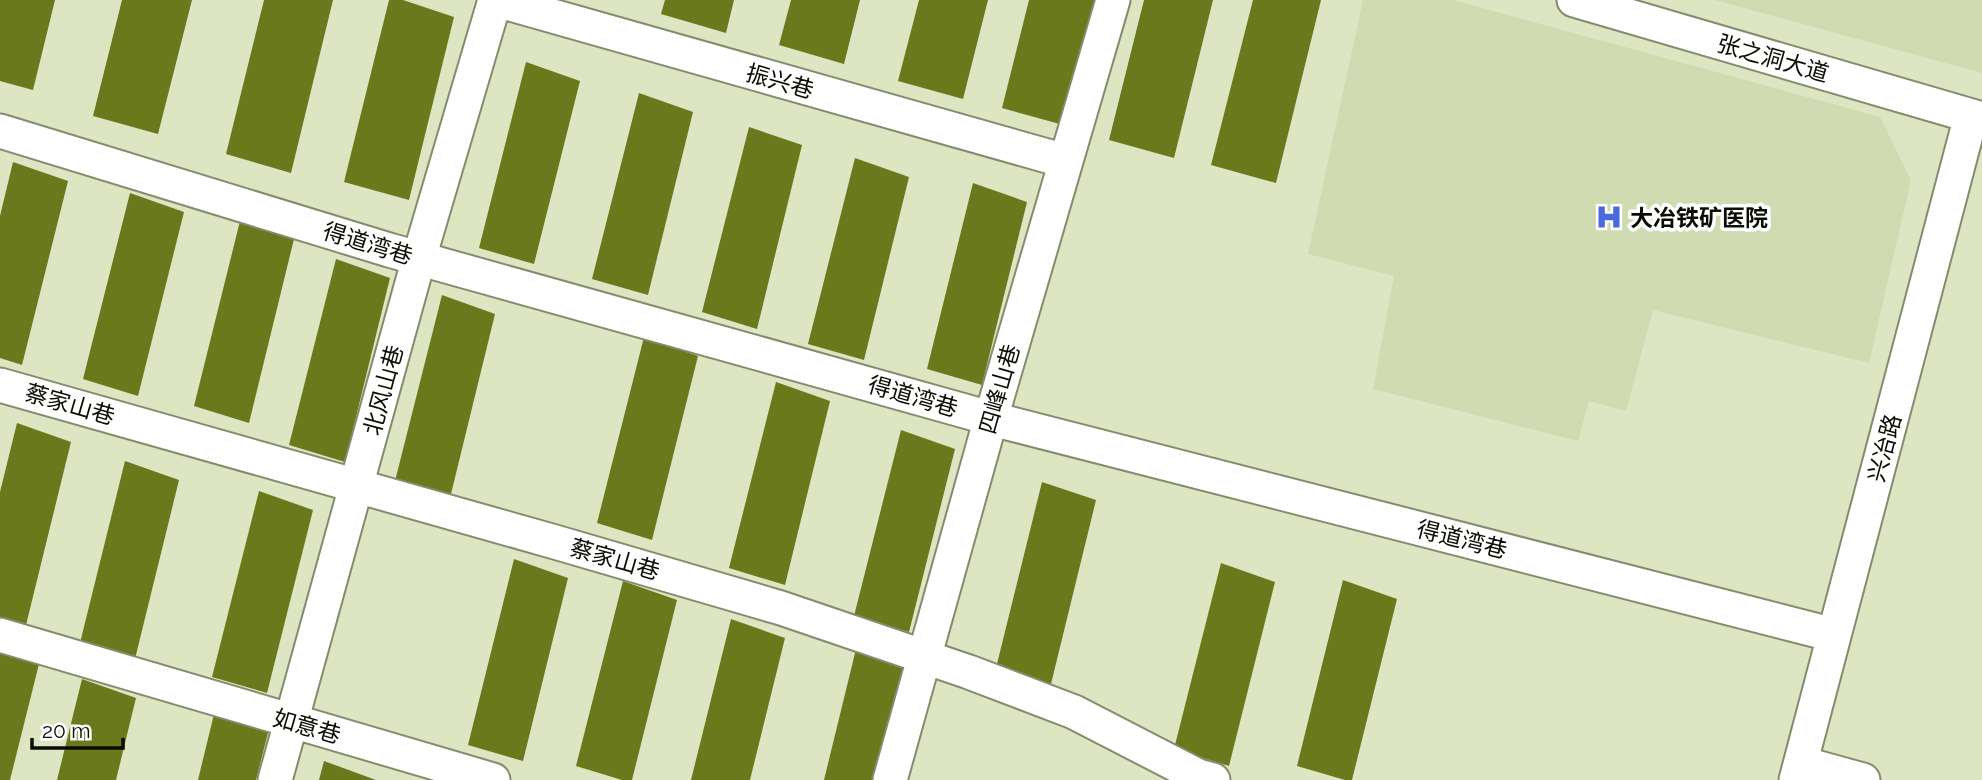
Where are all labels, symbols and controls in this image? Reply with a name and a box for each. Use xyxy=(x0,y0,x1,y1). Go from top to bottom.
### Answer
street label: 张之洞大道 xyxy=(1714,29,1832,87)
street label: 振兴巷 xyxy=(743,59,817,103)
hospital icon: 大冶铁矿医院 xyxy=(1594,202,1624,232)
place label: 大冶铁矿医院 xyxy=(1630,204,1768,231)
street label: 得道湾巷 xyxy=(320,217,416,269)
street label: 四峰山巷 xyxy=(973,341,1025,437)
street label: 北风山巷 xyxy=(358,342,408,438)
street label: 得道湾巷 xyxy=(865,370,961,422)
street label: 蔡家山巷 xyxy=(22,378,118,430)
street label: 兴冶路 xyxy=(1862,411,1906,485)
street label: 得道湾巷 xyxy=(1414,515,1510,563)
street label: 蔡家山巷 xyxy=(567,533,663,585)
street label: 如意巷 xyxy=(270,704,344,748)
scale bar xyxy=(32,706,122,750)
text: 20 m xyxy=(42,718,90,743)

